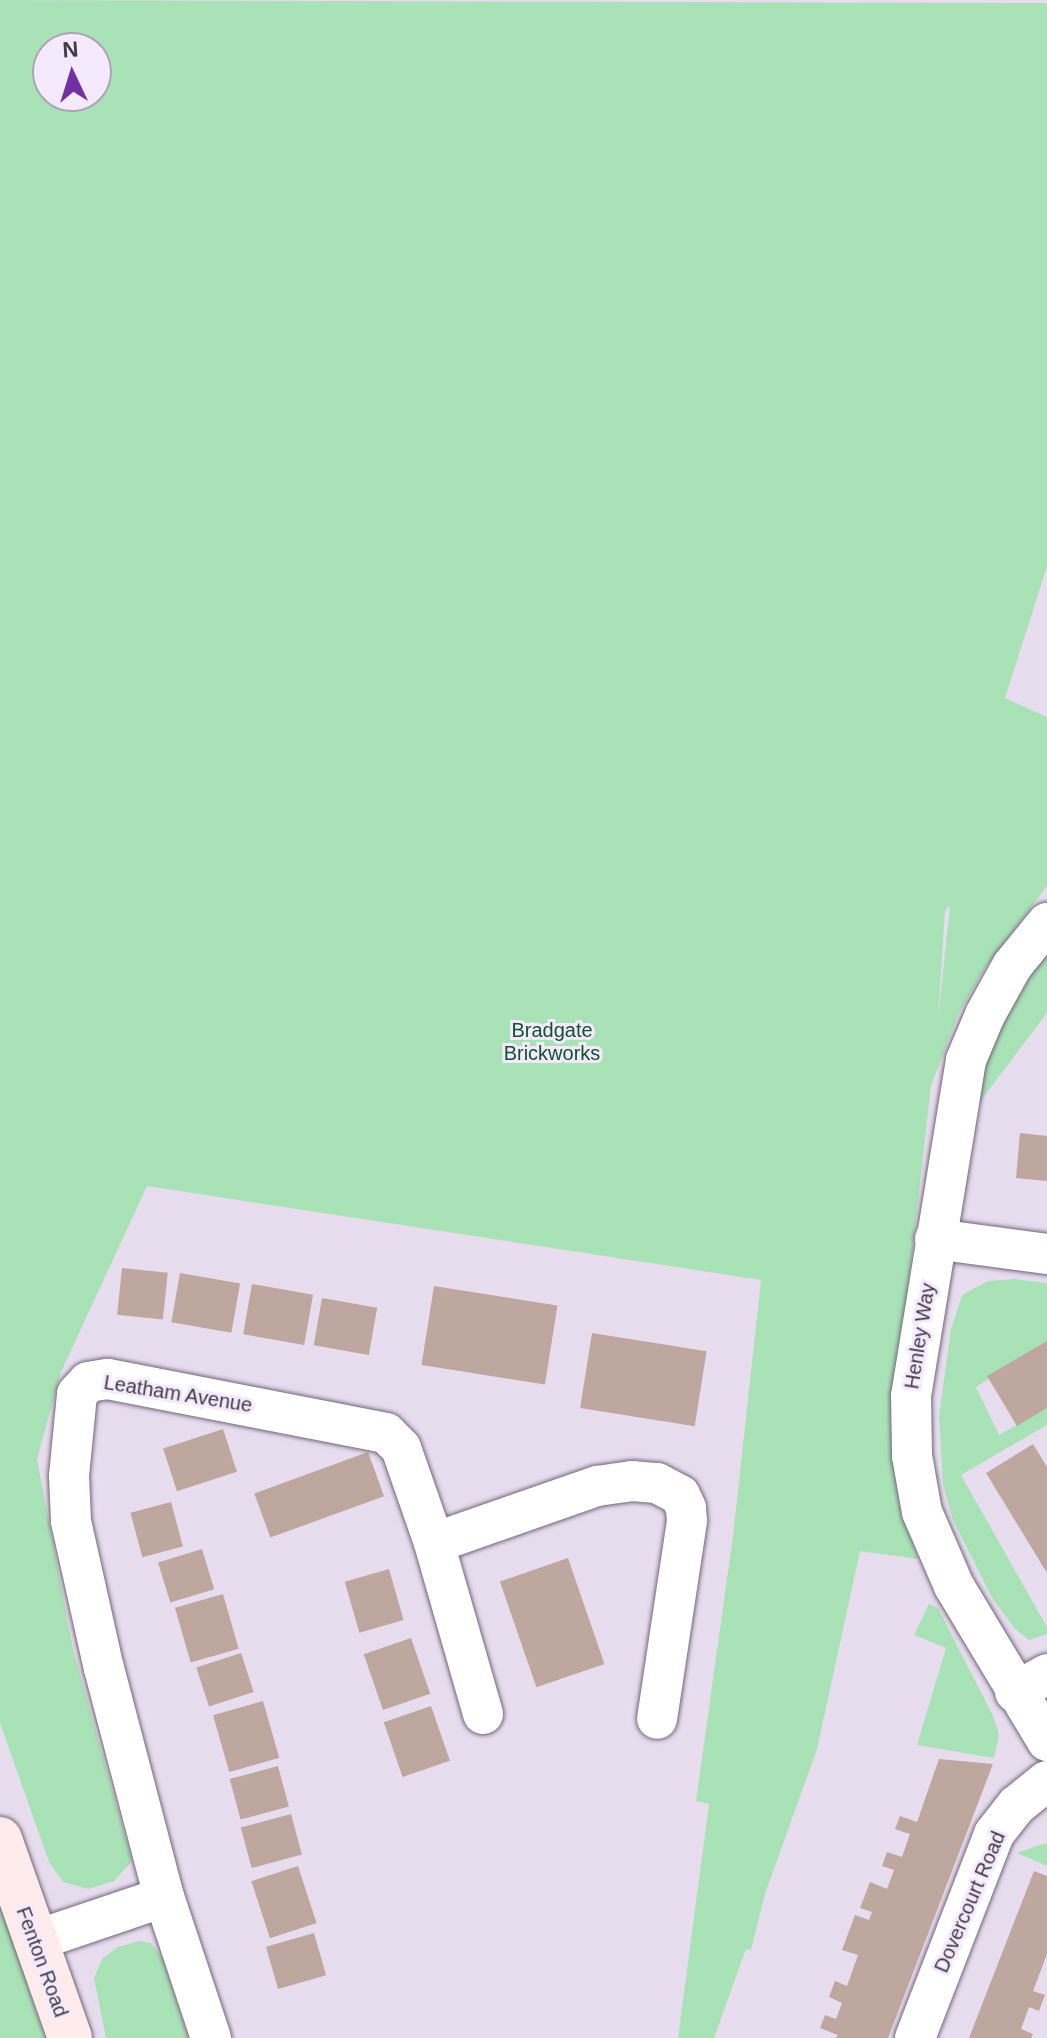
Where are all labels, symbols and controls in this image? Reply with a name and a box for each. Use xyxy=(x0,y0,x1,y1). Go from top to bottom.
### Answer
north arrow xyxy=(32,32,112,112)
text: N xyxy=(62,37,79,63)
park label: Bradgate Brickworks xyxy=(504,1019,600,1066)
street label: Henley Way xyxy=(900,1281,940,1391)
street label: Leatham Avenue xyxy=(102,1370,254,1418)
street label: Dovercourt Road xyxy=(929,1828,1011,1976)
street label: Fenton Road xyxy=(11,1904,73,2020)

